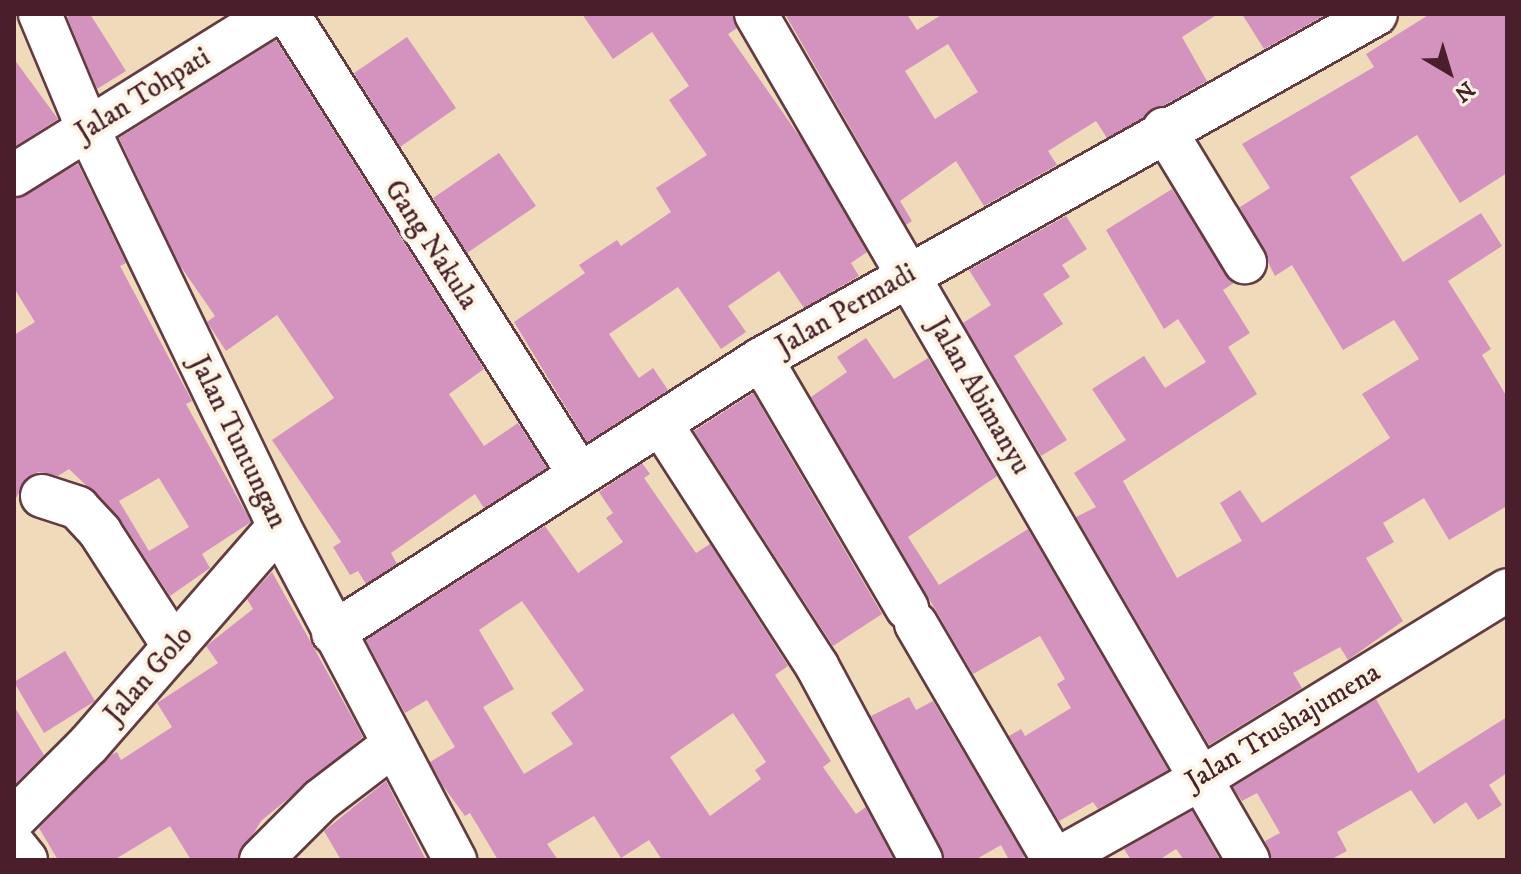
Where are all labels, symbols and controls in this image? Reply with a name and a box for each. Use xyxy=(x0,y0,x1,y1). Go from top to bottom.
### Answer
north arrow xyxy=(1409,32,1489,112)
street label: Jalan Tohpati xyxy=(70,40,216,150)
text: N xyxy=(1449,75,1480,108)
street label: Gang Nakula xyxy=(377,174,485,316)
street label: Jalan Permadi xyxy=(770,257,922,363)
street label: Jalan Abimanyu xyxy=(921,311,1037,481)
street label: Jalan Tuntungan xyxy=(182,350,294,534)
street label: Jalan Golo xyxy=(97,619,201,731)
street label: Jalan Trushajumena xyxy=(1180,656,1386,798)

